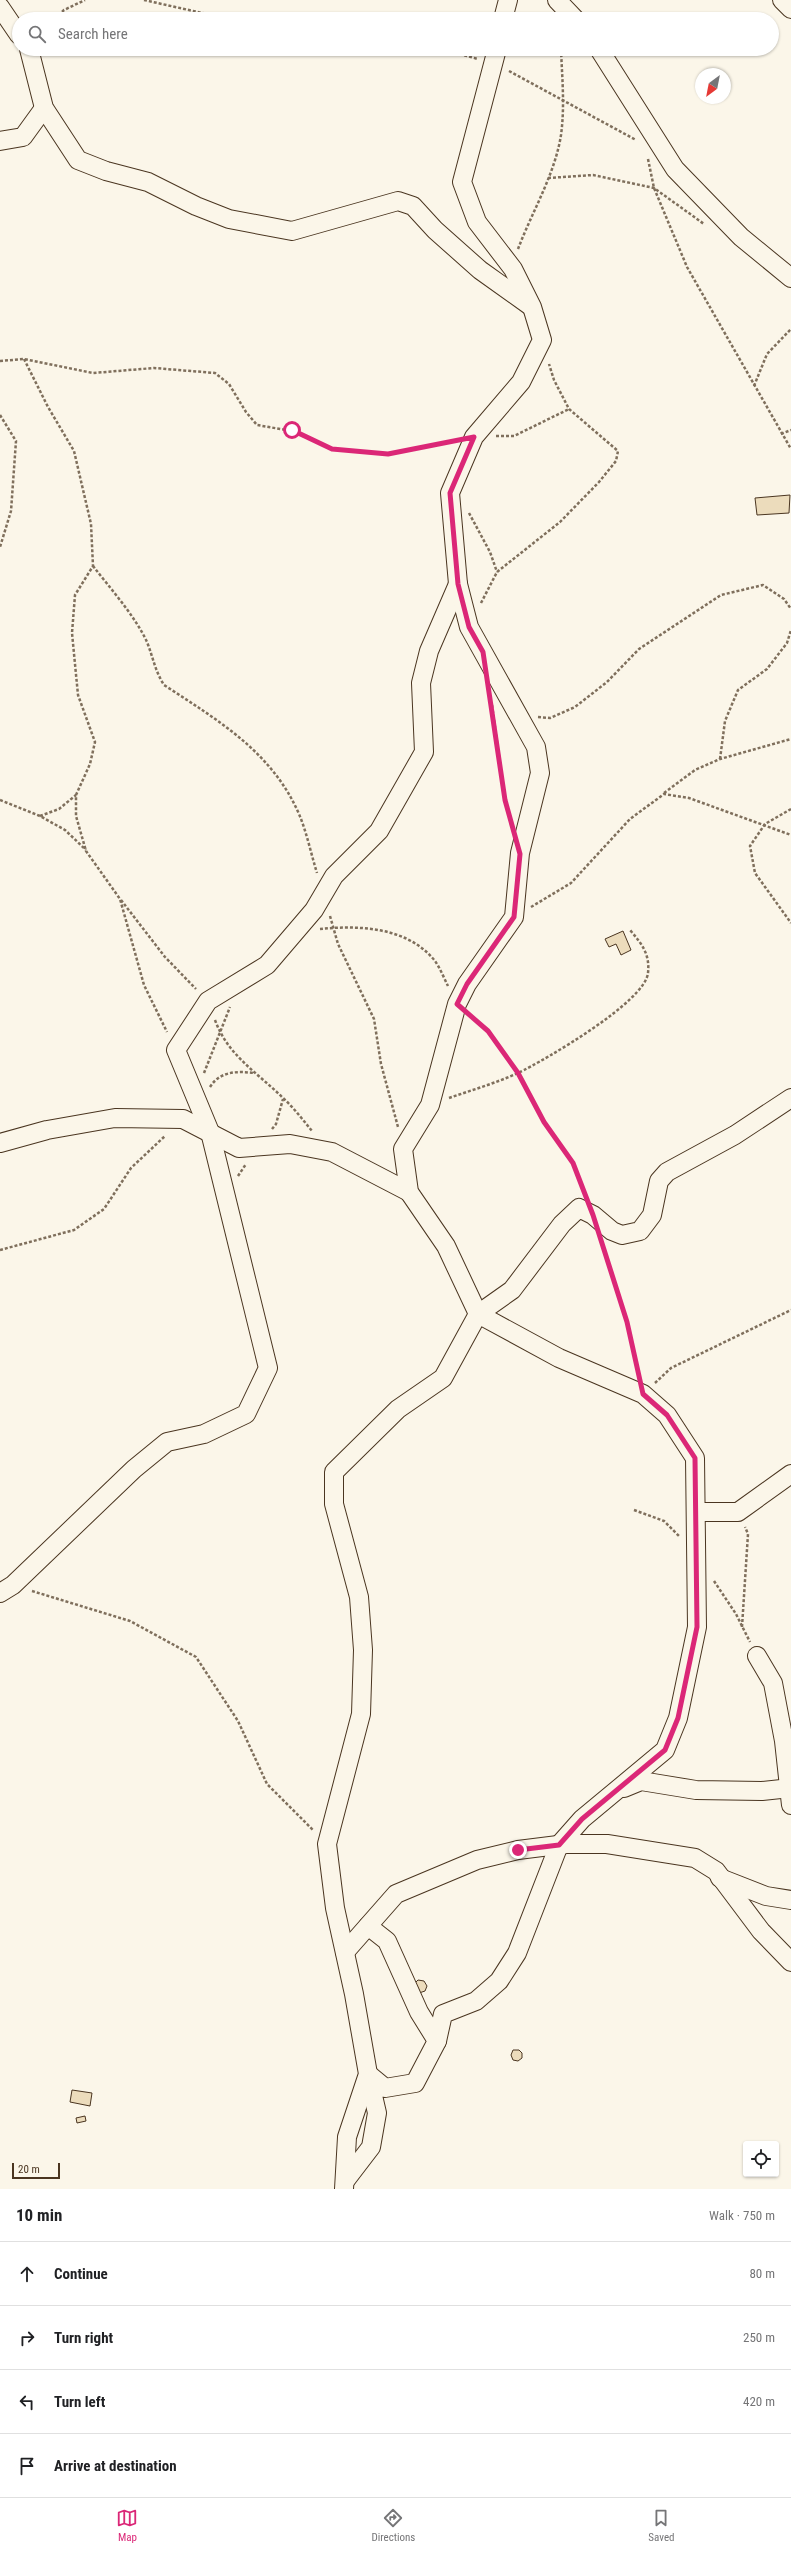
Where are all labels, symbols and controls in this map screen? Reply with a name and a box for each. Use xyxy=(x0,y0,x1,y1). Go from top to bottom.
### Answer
search box xyxy=(12,12,779,56)
icon: search xyxy=(26,23,48,45)
text: Search here xyxy=(58,25,128,43)
north arrow xyxy=(695,68,731,104)
route start xyxy=(283,421,301,439)
route end xyxy=(509,1841,527,1859)
map controls xyxy=(743,2141,779,2177)
button: locate xyxy=(743,2141,779,2177)
scale bar xyxy=(12,2161,60,2180)
text: 20 m xyxy=(18,2163,40,2176)
text: 10 min xyxy=(16,2205,62,2225)
text: Walk · 750 m xyxy=(709,2208,775,2223)
icon: ahead xyxy=(16,2263,38,2285)
text: Continue xyxy=(54,2265,108,2283)
text: 80 m xyxy=(749,2266,775,2281)
icon: right xyxy=(16,2327,38,2349)
text: Turn right xyxy=(54,2329,113,2347)
text: 250 m xyxy=(743,2330,775,2345)
icon: left xyxy=(16,2391,38,2413)
text: Turn left xyxy=(54,2393,105,2411)
text: 420 m xyxy=(743,2394,775,2409)
icon: arrive xyxy=(16,2455,38,2477)
text: Arrive at destination xyxy=(54,2457,177,2475)
tab: Map xyxy=(116,2507,138,2544)
tab: Directions xyxy=(371,2507,415,2544)
tab: Saved xyxy=(648,2507,675,2544)

